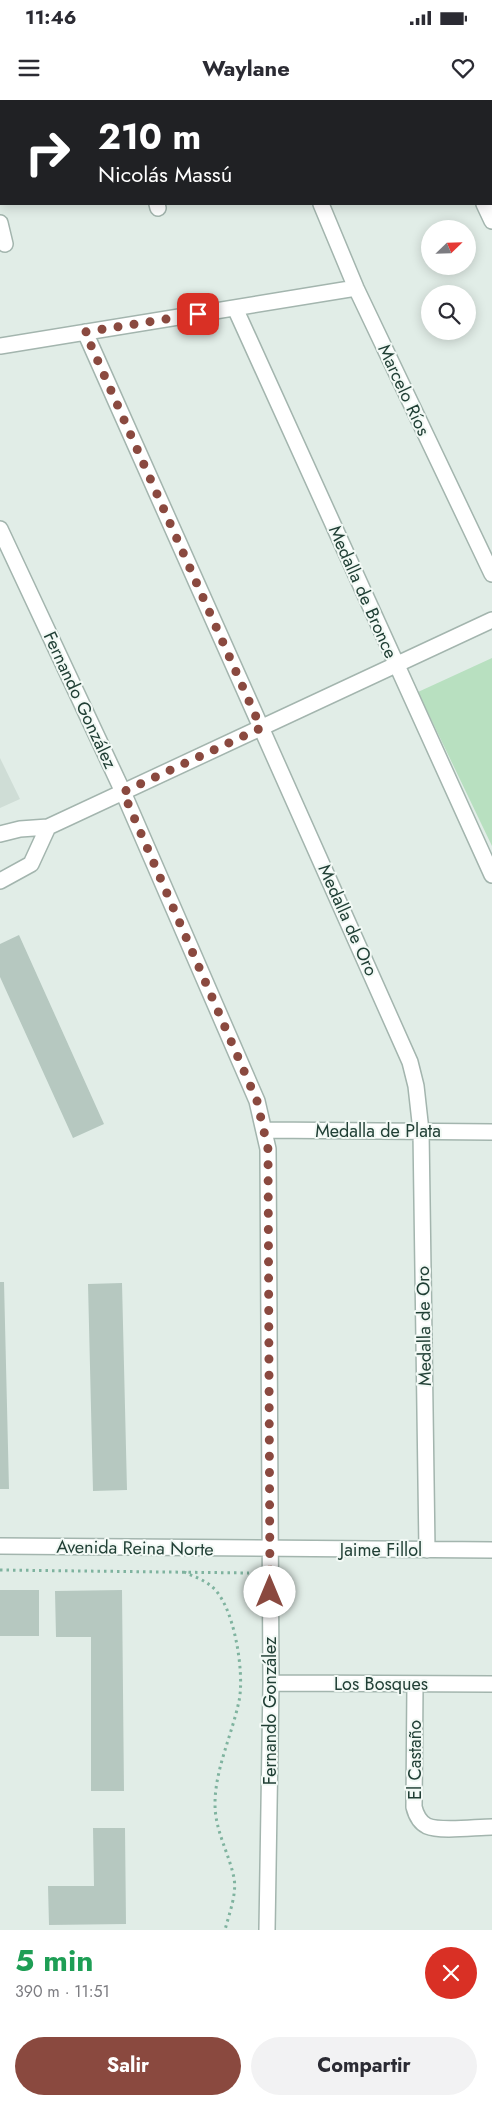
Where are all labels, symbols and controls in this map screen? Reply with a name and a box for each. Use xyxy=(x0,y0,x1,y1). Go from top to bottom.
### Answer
text: 11:46 xyxy=(25,4,76,31)
text: Waylane xyxy=(202,52,290,84)
icon: menu xyxy=(15,54,43,82)
icon: heart xyxy=(449,54,477,82)
text: 210 m xyxy=(98,112,201,162)
icon: right xyxy=(15,120,80,185)
text: Nicolás Massú xyxy=(98,158,232,190)
north arrow xyxy=(421,220,476,275)
map controls xyxy=(421,220,476,340)
button: search xyxy=(421,285,476,340)
pin xyxy=(177,293,219,335)
icon: arrive xyxy=(184,300,212,328)
street label: Marcelo Ríos xyxy=(371,340,437,440)
street label: Medalla de Bronce xyxy=(322,521,404,663)
street label: Fernando González xyxy=(37,627,123,773)
street label: Medalla de Oro xyxy=(312,860,384,980)
street label: Medalla de Plata xyxy=(315,1118,441,1144)
street label: Medalla de Oro xyxy=(410,1266,438,1386)
street label: Avenida Reina Norte xyxy=(56,1534,214,1562)
street label: Jaime Fillol xyxy=(338,1537,422,1563)
position arrow xyxy=(243,1565,295,1617)
street label: Fernando González xyxy=(257,1636,283,1785)
street label: Los Bosques xyxy=(334,1671,428,1697)
street label: El Castaño xyxy=(402,1720,428,1800)
text: 5 min xyxy=(15,1939,93,1982)
button: close xyxy=(425,1947,477,1999)
text: 390 m · 11:51 xyxy=(15,1980,110,2003)
button: Salir xyxy=(15,2037,241,2095)
button: Compartir xyxy=(251,2037,477,2095)

